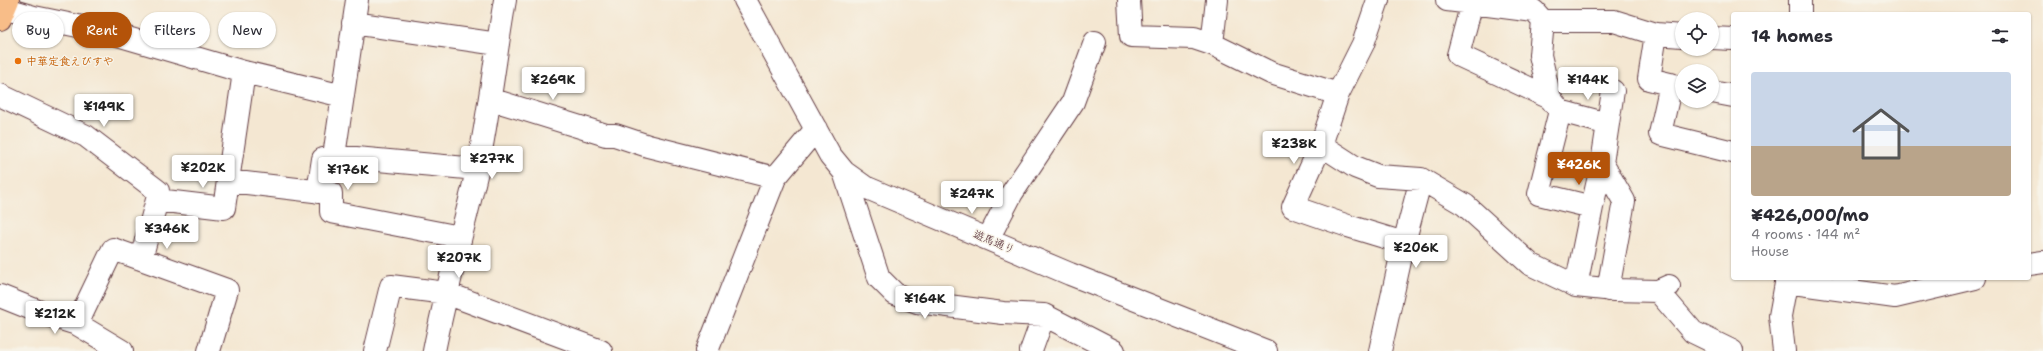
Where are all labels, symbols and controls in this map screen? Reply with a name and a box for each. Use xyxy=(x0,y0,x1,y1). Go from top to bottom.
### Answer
chip: Buy xyxy=(12,12,64,48)
chip: Rent xyxy=(72,12,132,48)
chip: Filters xyxy=(140,12,210,48)
chip: New xyxy=(218,12,276,48)
map controls xyxy=(1675,12,1719,108)
button: locate xyxy=(1675,12,1719,56)
text: 14 homes xyxy=(1751,25,1833,47)
icon: filters xyxy=(1989,25,2011,47)
place label: 中華定食えびすや xyxy=(26,54,114,69)
marker: 中華定食えびすや xyxy=(13,56,23,66)
button: layers xyxy=(1675,64,1719,108)
pin: ¥269K xyxy=(525,67,581,101)
pin: ¥144K xyxy=(1560,67,1616,101)
text: ¥269K xyxy=(531,71,575,88)
text: ¥144K xyxy=(1567,71,1609,88)
pin: ¥149K xyxy=(76,94,132,128)
text: ¥149K xyxy=(83,98,125,115)
icon: home xyxy=(1845,98,1917,170)
pin: ¥238K xyxy=(1266,131,1322,165)
text: ¥238K xyxy=(1271,135,1317,152)
pin: ¥277K xyxy=(464,146,520,180)
text: ¥277K xyxy=(470,150,514,167)
pin: ¥426K xyxy=(1551,152,1607,186)
pin: ¥202K xyxy=(175,155,231,189)
text: ¥426K xyxy=(1557,156,1601,173)
pin: ¥176K xyxy=(320,157,376,191)
text: ¥202K xyxy=(181,159,225,176)
text: ¥176K xyxy=(327,161,369,178)
pin: ¥247K xyxy=(944,181,1000,215)
text: ¥247K xyxy=(950,185,994,202)
text: ¥426,000/mo xyxy=(1751,204,1869,226)
pin: ¥346K xyxy=(139,216,195,250)
text: ¥346K xyxy=(144,220,190,237)
text: 4 rooms · 144 m² xyxy=(1751,226,1860,243)
street label: 遊馬通り xyxy=(971,227,1017,257)
pin: ¥206K xyxy=(1388,235,1444,269)
text: ¥206K xyxy=(1394,239,1438,256)
text: House xyxy=(1751,243,1789,260)
pin: ¥207K xyxy=(431,245,487,279)
text: ¥207K xyxy=(437,249,481,266)
pin: ¥164K xyxy=(897,286,953,320)
text: ¥164K xyxy=(904,290,946,307)
pin: ¥212K xyxy=(27,301,83,335)
text: ¥212K xyxy=(34,305,76,322)

